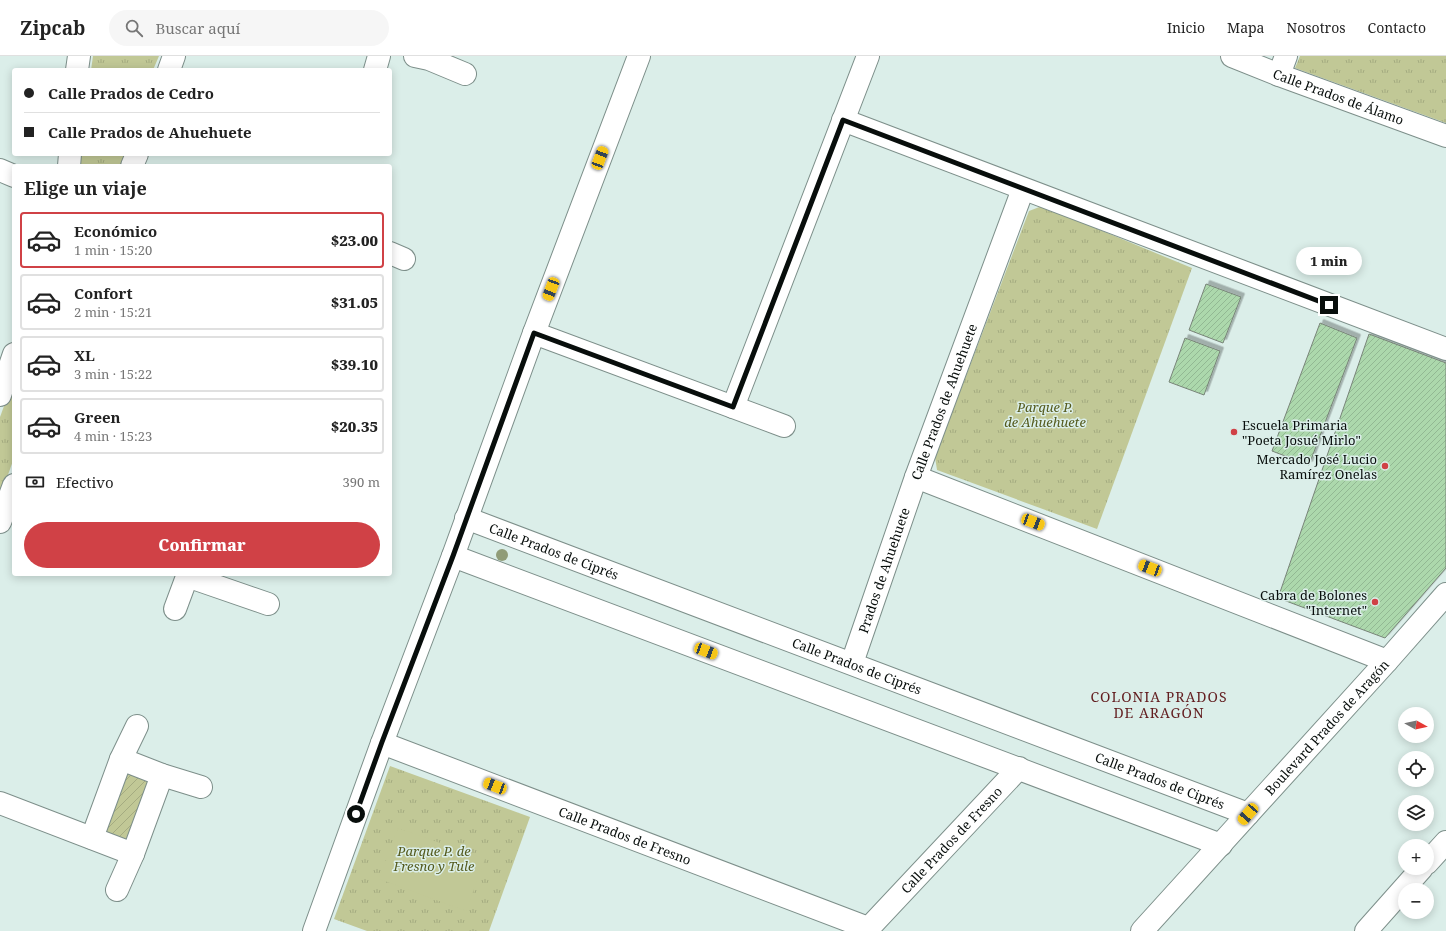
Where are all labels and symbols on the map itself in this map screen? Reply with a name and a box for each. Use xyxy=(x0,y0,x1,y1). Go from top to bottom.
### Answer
street label: Calle Prados de Álamo xyxy=(1270,64,1406,129)
car xyxy=(590,145,610,171)
callout: 1 min xyxy=(1296,247,1362,275)
car xyxy=(541,276,561,302)
route end xyxy=(1320,296,1338,314)
street label: Calle Prados de Ahuehuete xyxy=(907,321,981,482)
park label: Parque P. de Ahuehuete xyxy=(1004,398,1086,431)
place label: Escuela Primaria "Poeta Josué Mirlo" xyxy=(1242,416,1361,449)
marker: Escuela Primaria "Poeta Josué Mirlo" xyxy=(1229,427,1239,437)
place label: Mercado José Lucio Ramírez Onelas xyxy=(1256,450,1377,483)
marker: Mercado José Lucio Ramírez Onelas xyxy=(1380,461,1390,471)
street label: Prados de Ahuehuete xyxy=(854,505,914,636)
car xyxy=(1020,512,1046,532)
street label: Calle Prados de Ciprés xyxy=(487,519,621,584)
car xyxy=(1137,558,1163,578)
place label: Cabra de Bolones "Internet" xyxy=(1260,586,1367,619)
marker: Cabra de Bolones "Internet" xyxy=(1370,597,1380,607)
street label: Calle Prados de Ciprés xyxy=(790,633,924,699)
car xyxy=(693,641,719,661)
street label: Boulevard Prados de Aragón xyxy=(1261,655,1393,799)
district label: COLONIA PRADOS DE ARAGÓN xyxy=(1090,687,1228,722)
north arrow xyxy=(1398,707,1434,743)
street label: Calle Prados de Ciprés xyxy=(1093,748,1227,813)
car xyxy=(482,776,508,796)
street label: Calle Prados de Fresno xyxy=(897,782,1006,897)
car xyxy=(1236,801,1260,827)
street label: Calle Prados de Fresno xyxy=(556,802,694,869)
route start xyxy=(347,805,365,823)
park label: Parque P. de Fresno y Tule xyxy=(393,842,475,875)

